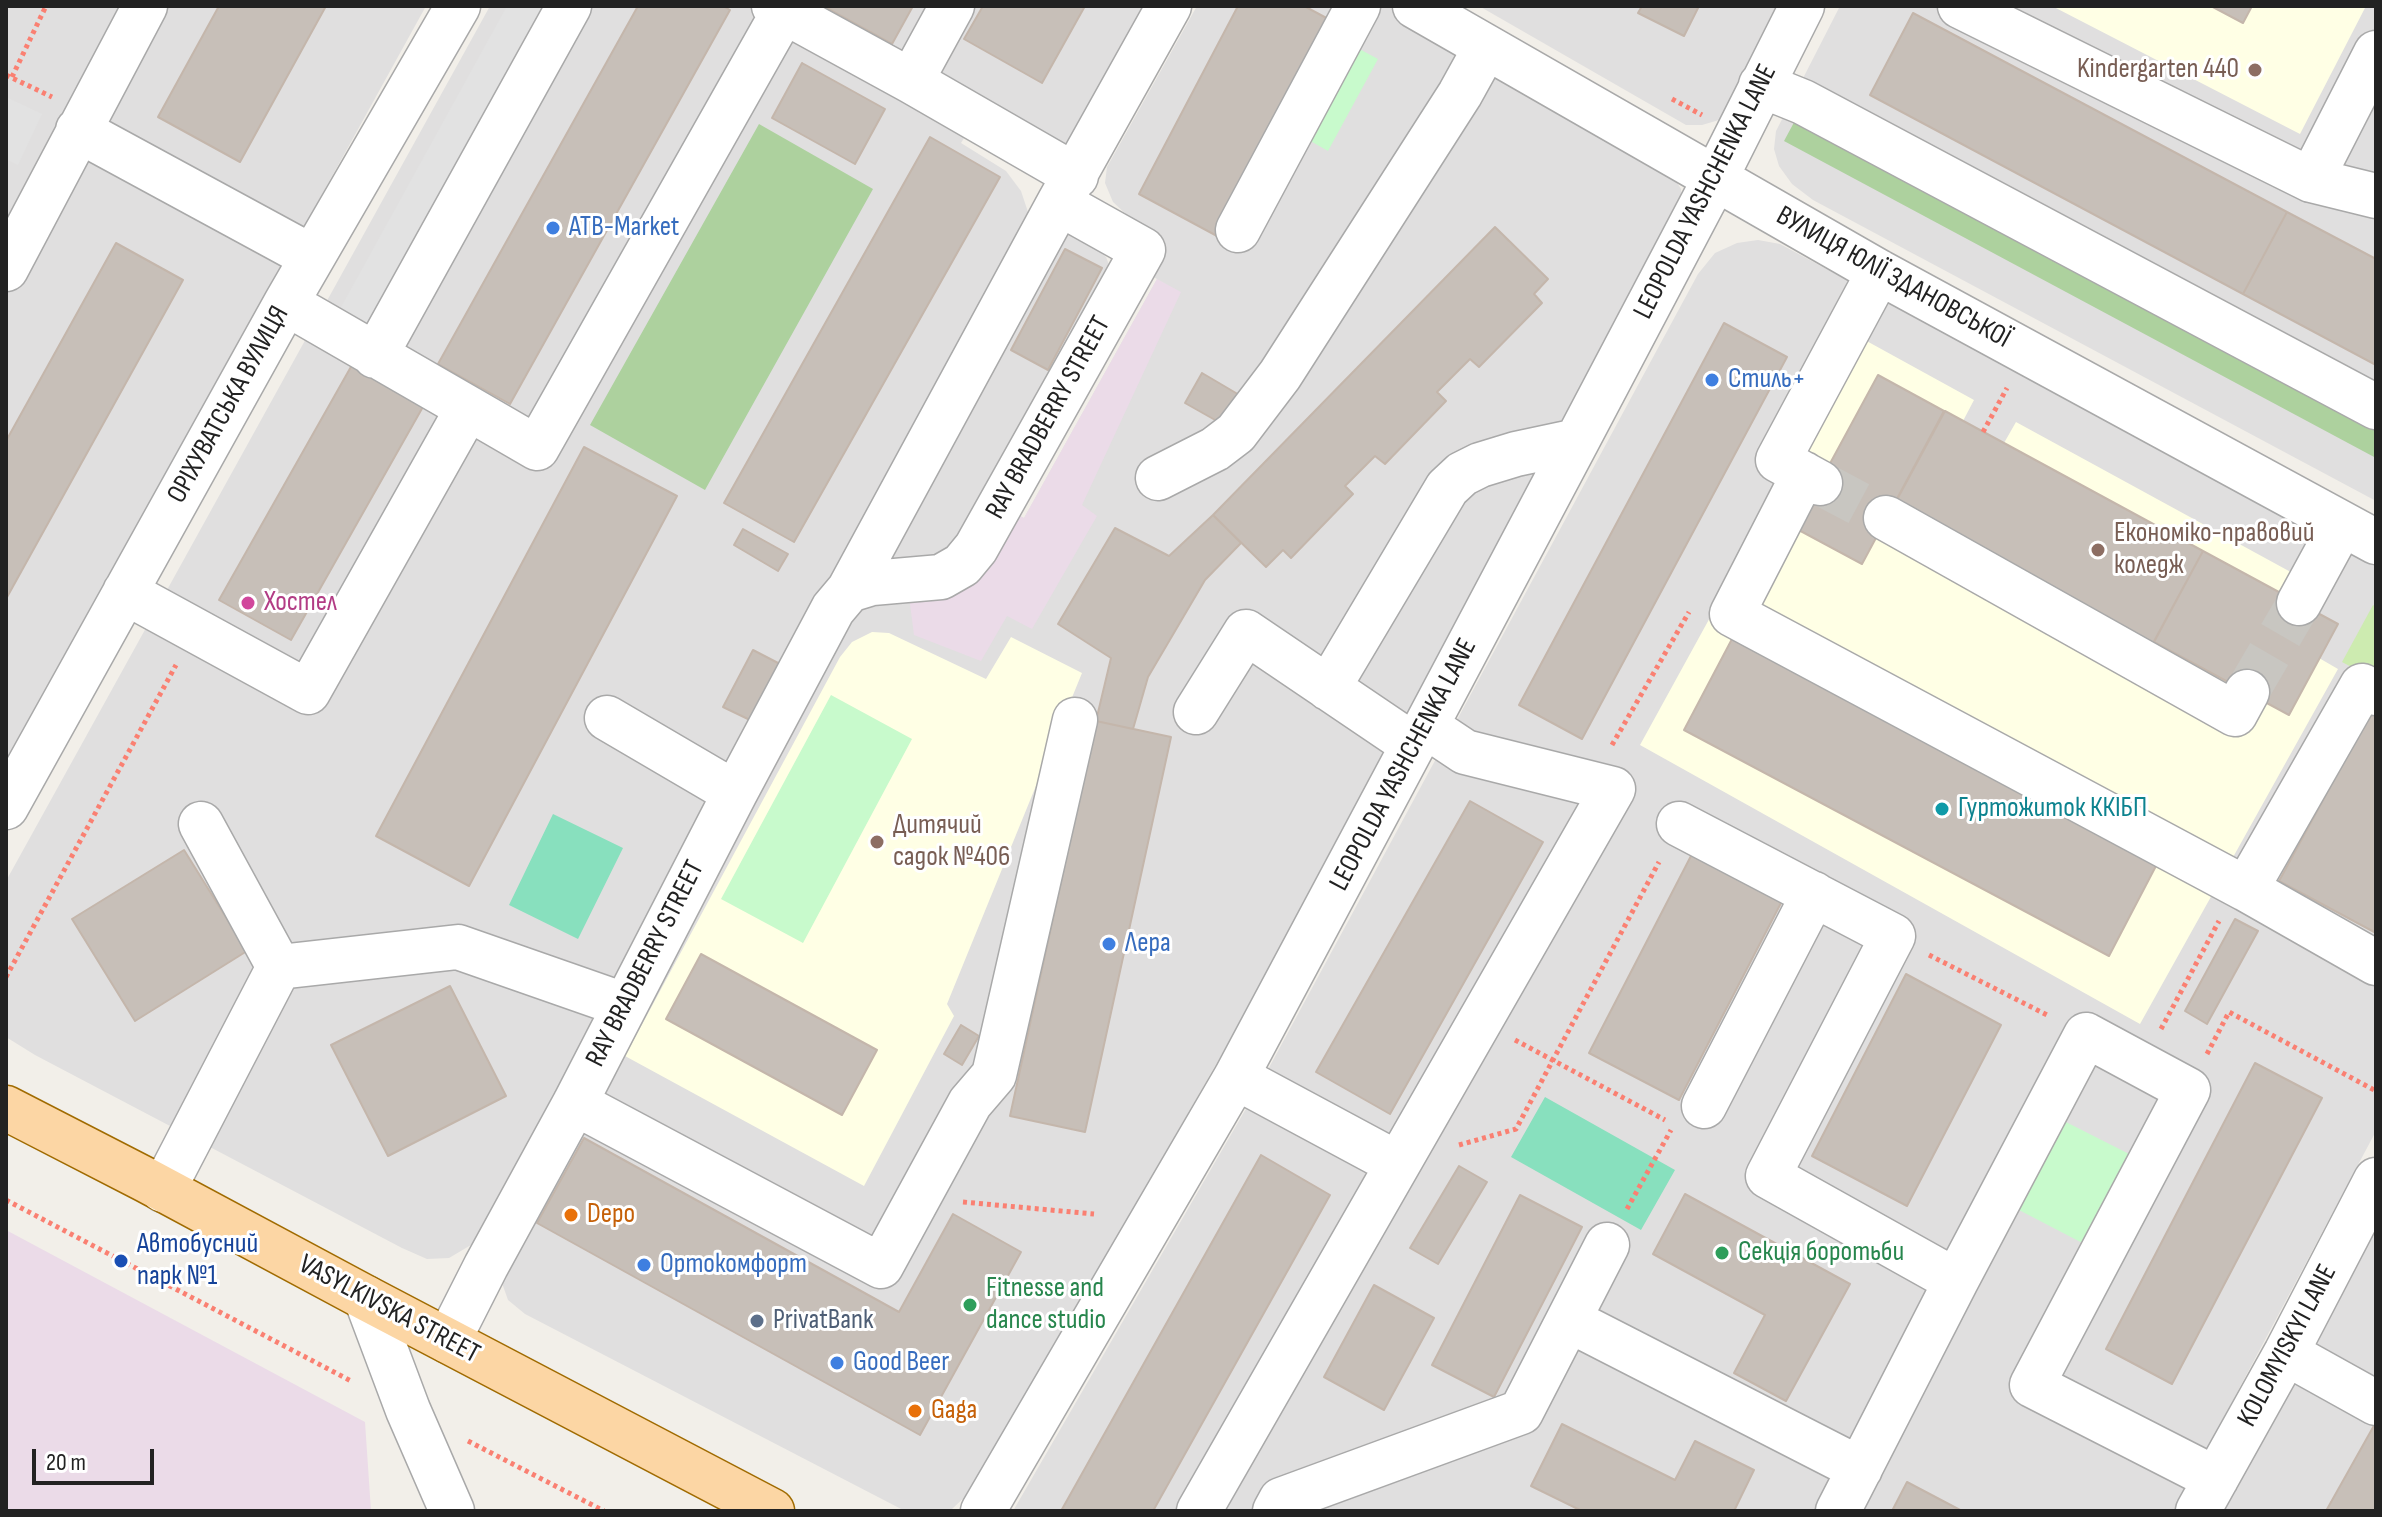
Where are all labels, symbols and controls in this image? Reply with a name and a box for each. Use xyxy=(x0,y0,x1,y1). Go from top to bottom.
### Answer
place label: Kindergarten 440 xyxy=(2077,53,2239,87)
street label: LEOPOLDA YASHCHENKA LANE xyxy=(1627,59,1785,325)
marker: Kindergarten 440 xyxy=(2246,61,2264,79)
street label: ВУЛИЦЯ ЮЛІЇ ЗДАНОВСЬКОЇ xyxy=(1770,200,2016,356)
place label: ATB-Market xyxy=(569,211,679,245)
marker: ATB-Market xyxy=(544,219,562,237)
street label: ОРІХУВАТСЬКА ВУЛИЦЯ xyxy=(161,301,297,509)
street label: RAY BRADBERRY STREET xyxy=(979,311,1119,525)
place label: Стиль+ xyxy=(1728,363,1806,397)
marker: Стиль+ xyxy=(1703,371,1721,389)
place label: Економіко-правовий коледж xyxy=(2114,517,2314,583)
marker: Економіко-правовий коледж xyxy=(2089,541,2107,559)
place label: Хостел xyxy=(264,586,337,620)
marker: Хостел xyxy=(239,594,257,612)
street label: LEOPOLDA YASHCHENKA LANE xyxy=(1323,633,1485,897)
place label: Гуртожиток ККІБП xyxy=(1958,792,2147,826)
marker: Гуртожиток ККІБП xyxy=(1933,800,1951,818)
place label: Дитячий садок №406 xyxy=(893,809,1010,875)
marker: Дитячий садок №406 xyxy=(868,833,886,851)
street label: RAY BRADBERRY STREET xyxy=(580,855,712,1073)
place label: Лера xyxy=(1125,927,1171,961)
marker: Лера xyxy=(1100,935,1118,953)
place label: Depo xyxy=(587,1198,635,1232)
marker: Depo xyxy=(562,1206,580,1224)
place label: Автобусний парк №1 xyxy=(137,1228,258,1294)
place label: Секція боротьби xyxy=(1738,1236,1904,1270)
marker: Секція боротьби xyxy=(1713,1244,1731,1262)
street label: VASYLKIVSKA STREET xyxy=(293,1248,485,1372)
place label: Ортокомфорт xyxy=(660,1248,807,1282)
marker: Автобусний парк №1 xyxy=(112,1252,130,1270)
marker: Ортокомфорт xyxy=(635,1256,653,1274)
street label: KOLOMYISKYI LANE xyxy=(2231,1259,2345,1433)
place label: Fitnesse and dance studio xyxy=(986,1272,1106,1338)
marker: Fitnesse and dance studio xyxy=(961,1296,979,1314)
place label: PrivatBank xyxy=(773,1304,874,1338)
marker: PrivatBank xyxy=(748,1312,766,1330)
place label: Good Beer xyxy=(853,1346,949,1380)
marker: Good Beer xyxy=(828,1354,846,1372)
place label: Gaga xyxy=(931,1394,977,1428)
marker: Gaga xyxy=(906,1402,924,1420)
scale bar xyxy=(36,1433,158,1483)
text: 20 m xyxy=(46,1448,86,1477)

